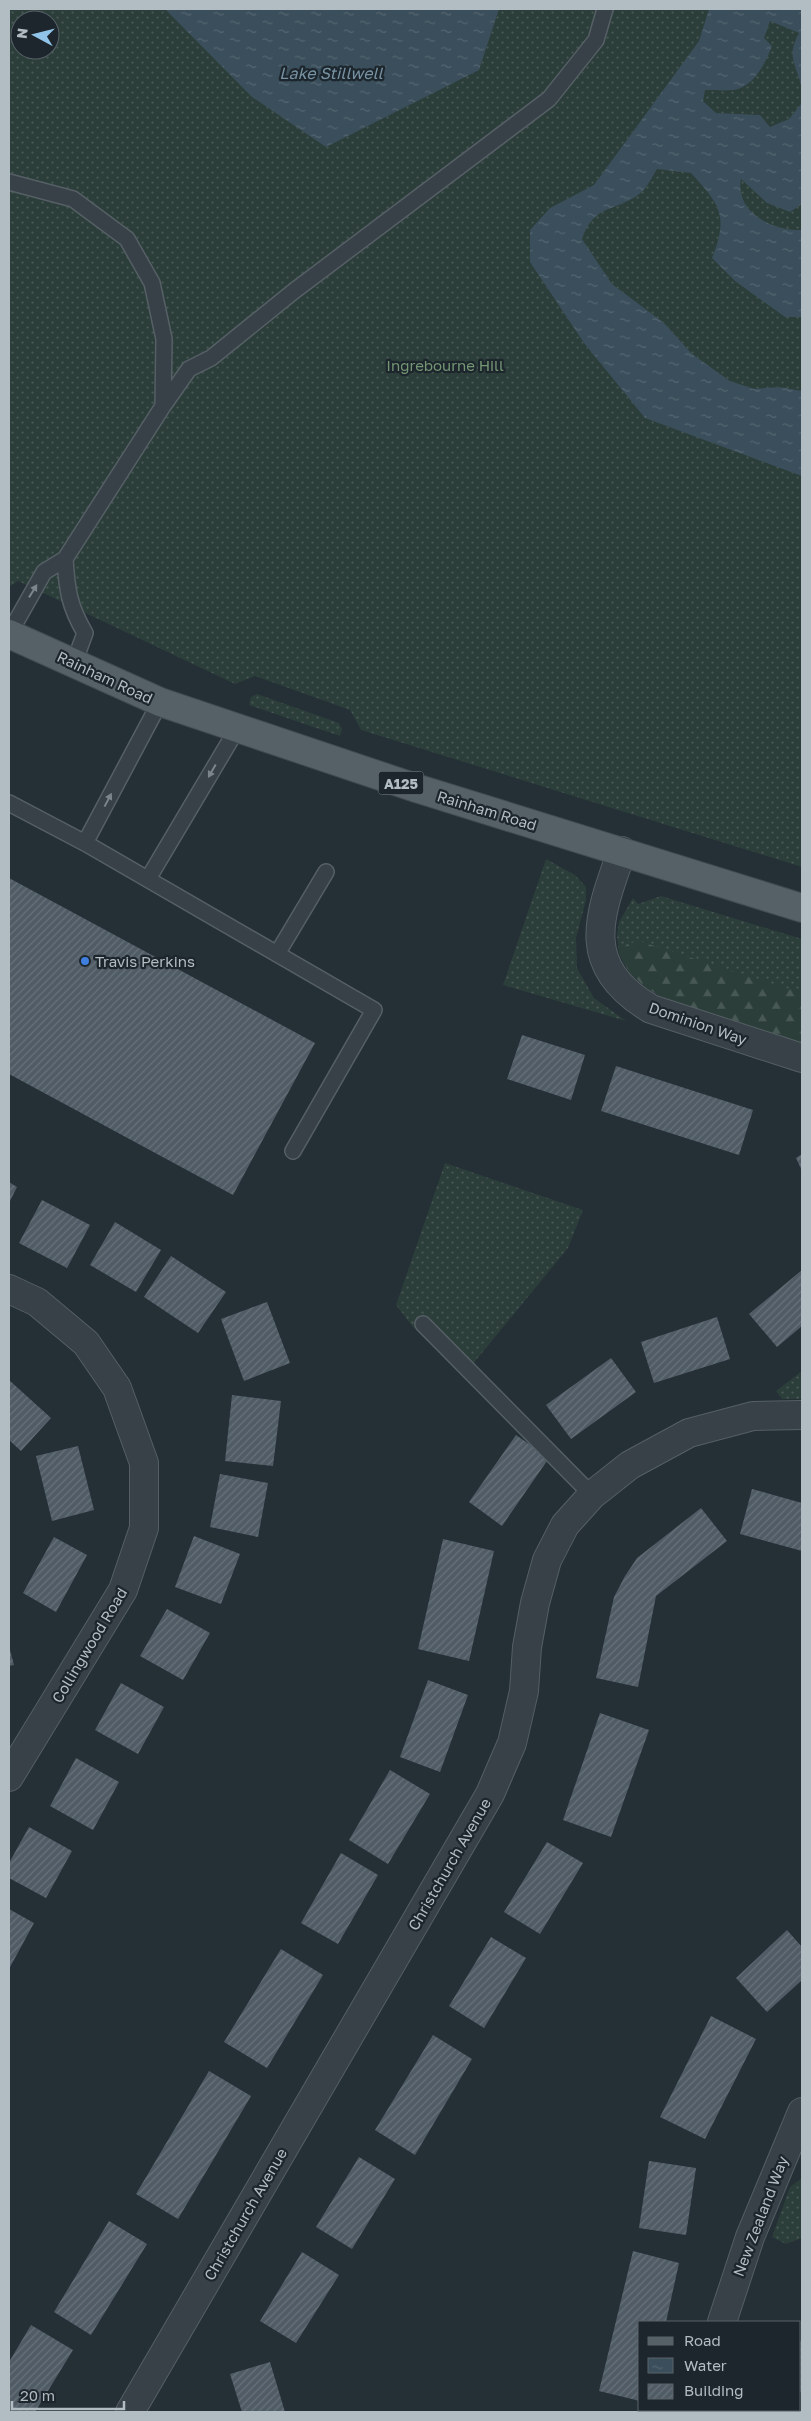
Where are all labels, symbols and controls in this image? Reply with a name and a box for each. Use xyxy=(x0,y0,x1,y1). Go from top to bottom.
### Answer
north arrow xyxy=(10,10,60,60)
text: N xyxy=(13,27,31,40)
water label: Lake Stillwell xyxy=(279,63,384,83)
park label: Ingrebourne Hill xyxy=(386,356,504,374)
one-way arrow xyxy=(28,585,37,598)
street label: Rainham Road xyxy=(54,647,156,707)
one-way arrow xyxy=(207,764,216,777)
road number: A125 xyxy=(378,771,424,794)
street label: Rainham Road xyxy=(435,786,539,834)
one-way arrow xyxy=(104,793,112,808)
place label: Travis Perkins xyxy=(95,952,195,970)
marker: Travis Perkins xyxy=(79,955,91,967)
street label: Dominion Way xyxy=(647,998,750,1048)
street label: Collingwood Road xyxy=(48,1584,130,1706)
street label: Christchurch Avenue xyxy=(404,1795,494,1933)
street label: Christchurch Avenue xyxy=(200,2145,290,2283)
street label: New Zealand Way xyxy=(729,2153,791,2279)
legend xyxy=(638,2321,801,2411)
text: Road xyxy=(684,2331,721,2349)
text: Water xyxy=(684,2356,727,2374)
scale bar xyxy=(12,2378,125,2410)
text: Building xyxy=(684,2381,744,2399)
text: 20 m xyxy=(20,2386,55,2404)

